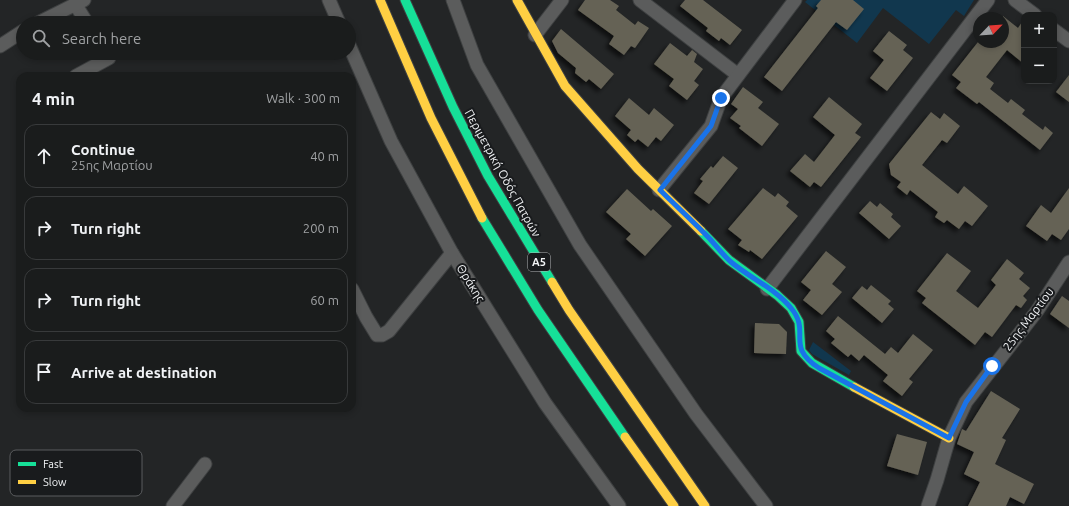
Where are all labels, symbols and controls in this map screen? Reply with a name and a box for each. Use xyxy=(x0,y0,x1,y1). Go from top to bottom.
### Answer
north arrow xyxy=(973,12,1009,48)
map controls xyxy=(1021,12,1057,84)
button: + xyxy=(1021,12,1057,48)
search box xyxy=(16,16,356,60)
icon: search xyxy=(30,27,52,49)
text: Search here xyxy=(62,30,141,47)
button: − xyxy=(1021,48,1057,84)
text: 4 min xyxy=(32,89,75,108)
route end xyxy=(712,89,730,107)
text: Walk · 300 m xyxy=(266,91,340,105)
street label: Περιμετρική Οδός Πατρών xyxy=(462,107,544,240)
text: Continue xyxy=(71,141,135,158)
icon: ahead xyxy=(33,145,55,167)
text: 40 m xyxy=(310,149,339,163)
text: 25ης Μαρτίου xyxy=(71,158,153,172)
icon: right xyxy=(33,217,55,239)
text: Turn right xyxy=(71,220,141,237)
text: 200 m xyxy=(303,221,339,235)
road number: Α5 xyxy=(528,253,550,271)
street label: Θράκης xyxy=(453,262,488,305)
street label: 25ης Μαρτίου xyxy=(1000,285,1057,354)
icon: right xyxy=(33,289,55,311)
text: Turn right xyxy=(71,292,141,309)
text: 60 m xyxy=(310,293,339,307)
route start xyxy=(983,357,1001,375)
icon: arrive xyxy=(33,361,55,383)
text: Arrive at destination xyxy=(71,364,217,381)
legend xyxy=(10,450,142,496)
text: Fast xyxy=(43,458,64,470)
text: Slow xyxy=(43,476,67,488)

